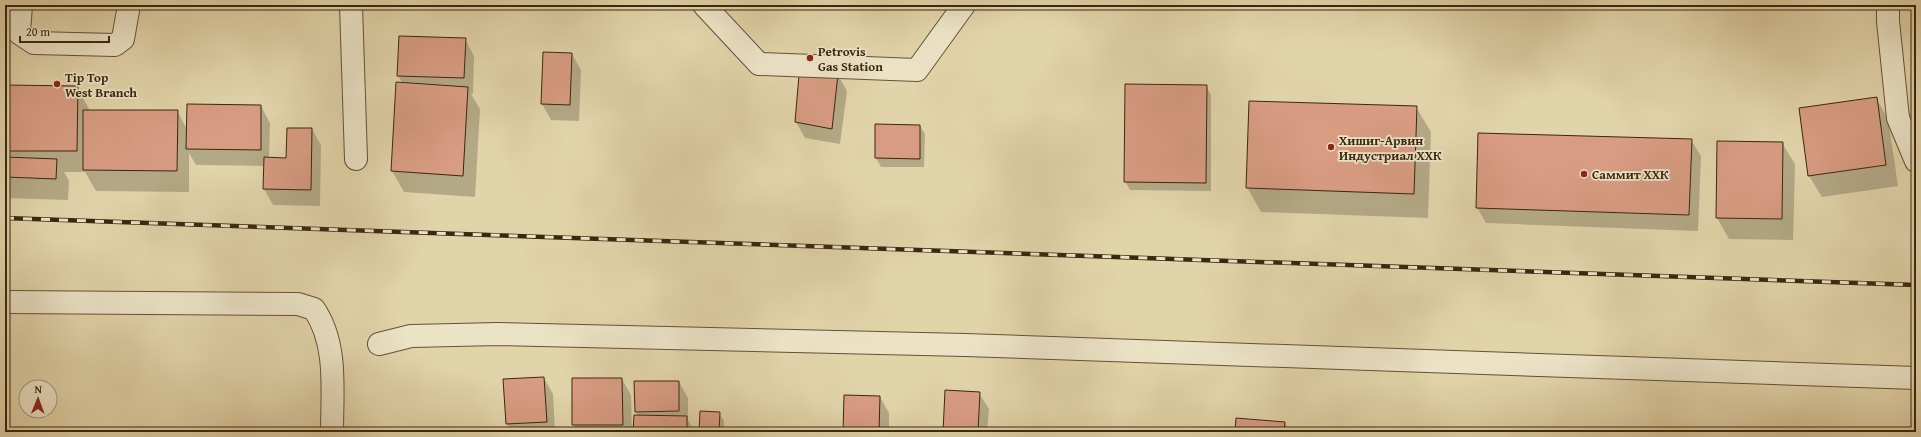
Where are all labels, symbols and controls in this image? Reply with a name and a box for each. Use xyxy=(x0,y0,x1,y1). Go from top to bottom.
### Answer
scale bar xyxy=(20,18,109,44)
text: 20 m xyxy=(26,23,50,40)
place label: Petrovis Gas Station xyxy=(818,42,883,76)
marker: Petrovis Gas Station xyxy=(805,53,815,63)
place label: Tip Top West Branch xyxy=(65,68,137,102)
marker: Tip Top West Branch xyxy=(52,79,62,89)
place label: Хишиг-Арвин Индустриал ХХК xyxy=(1339,131,1442,165)
marker: Хишиг-Арвин Индустриал ХХК xyxy=(1326,142,1336,152)
place label: Саммит ХХК xyxy=(1592,165,1669,184)
marker: Саммит ХХК xyxy=(1579,169,1589,179)
north arrow xyxy=(18,379,58,419)
text: N xyxy=(34,381,43,397)

